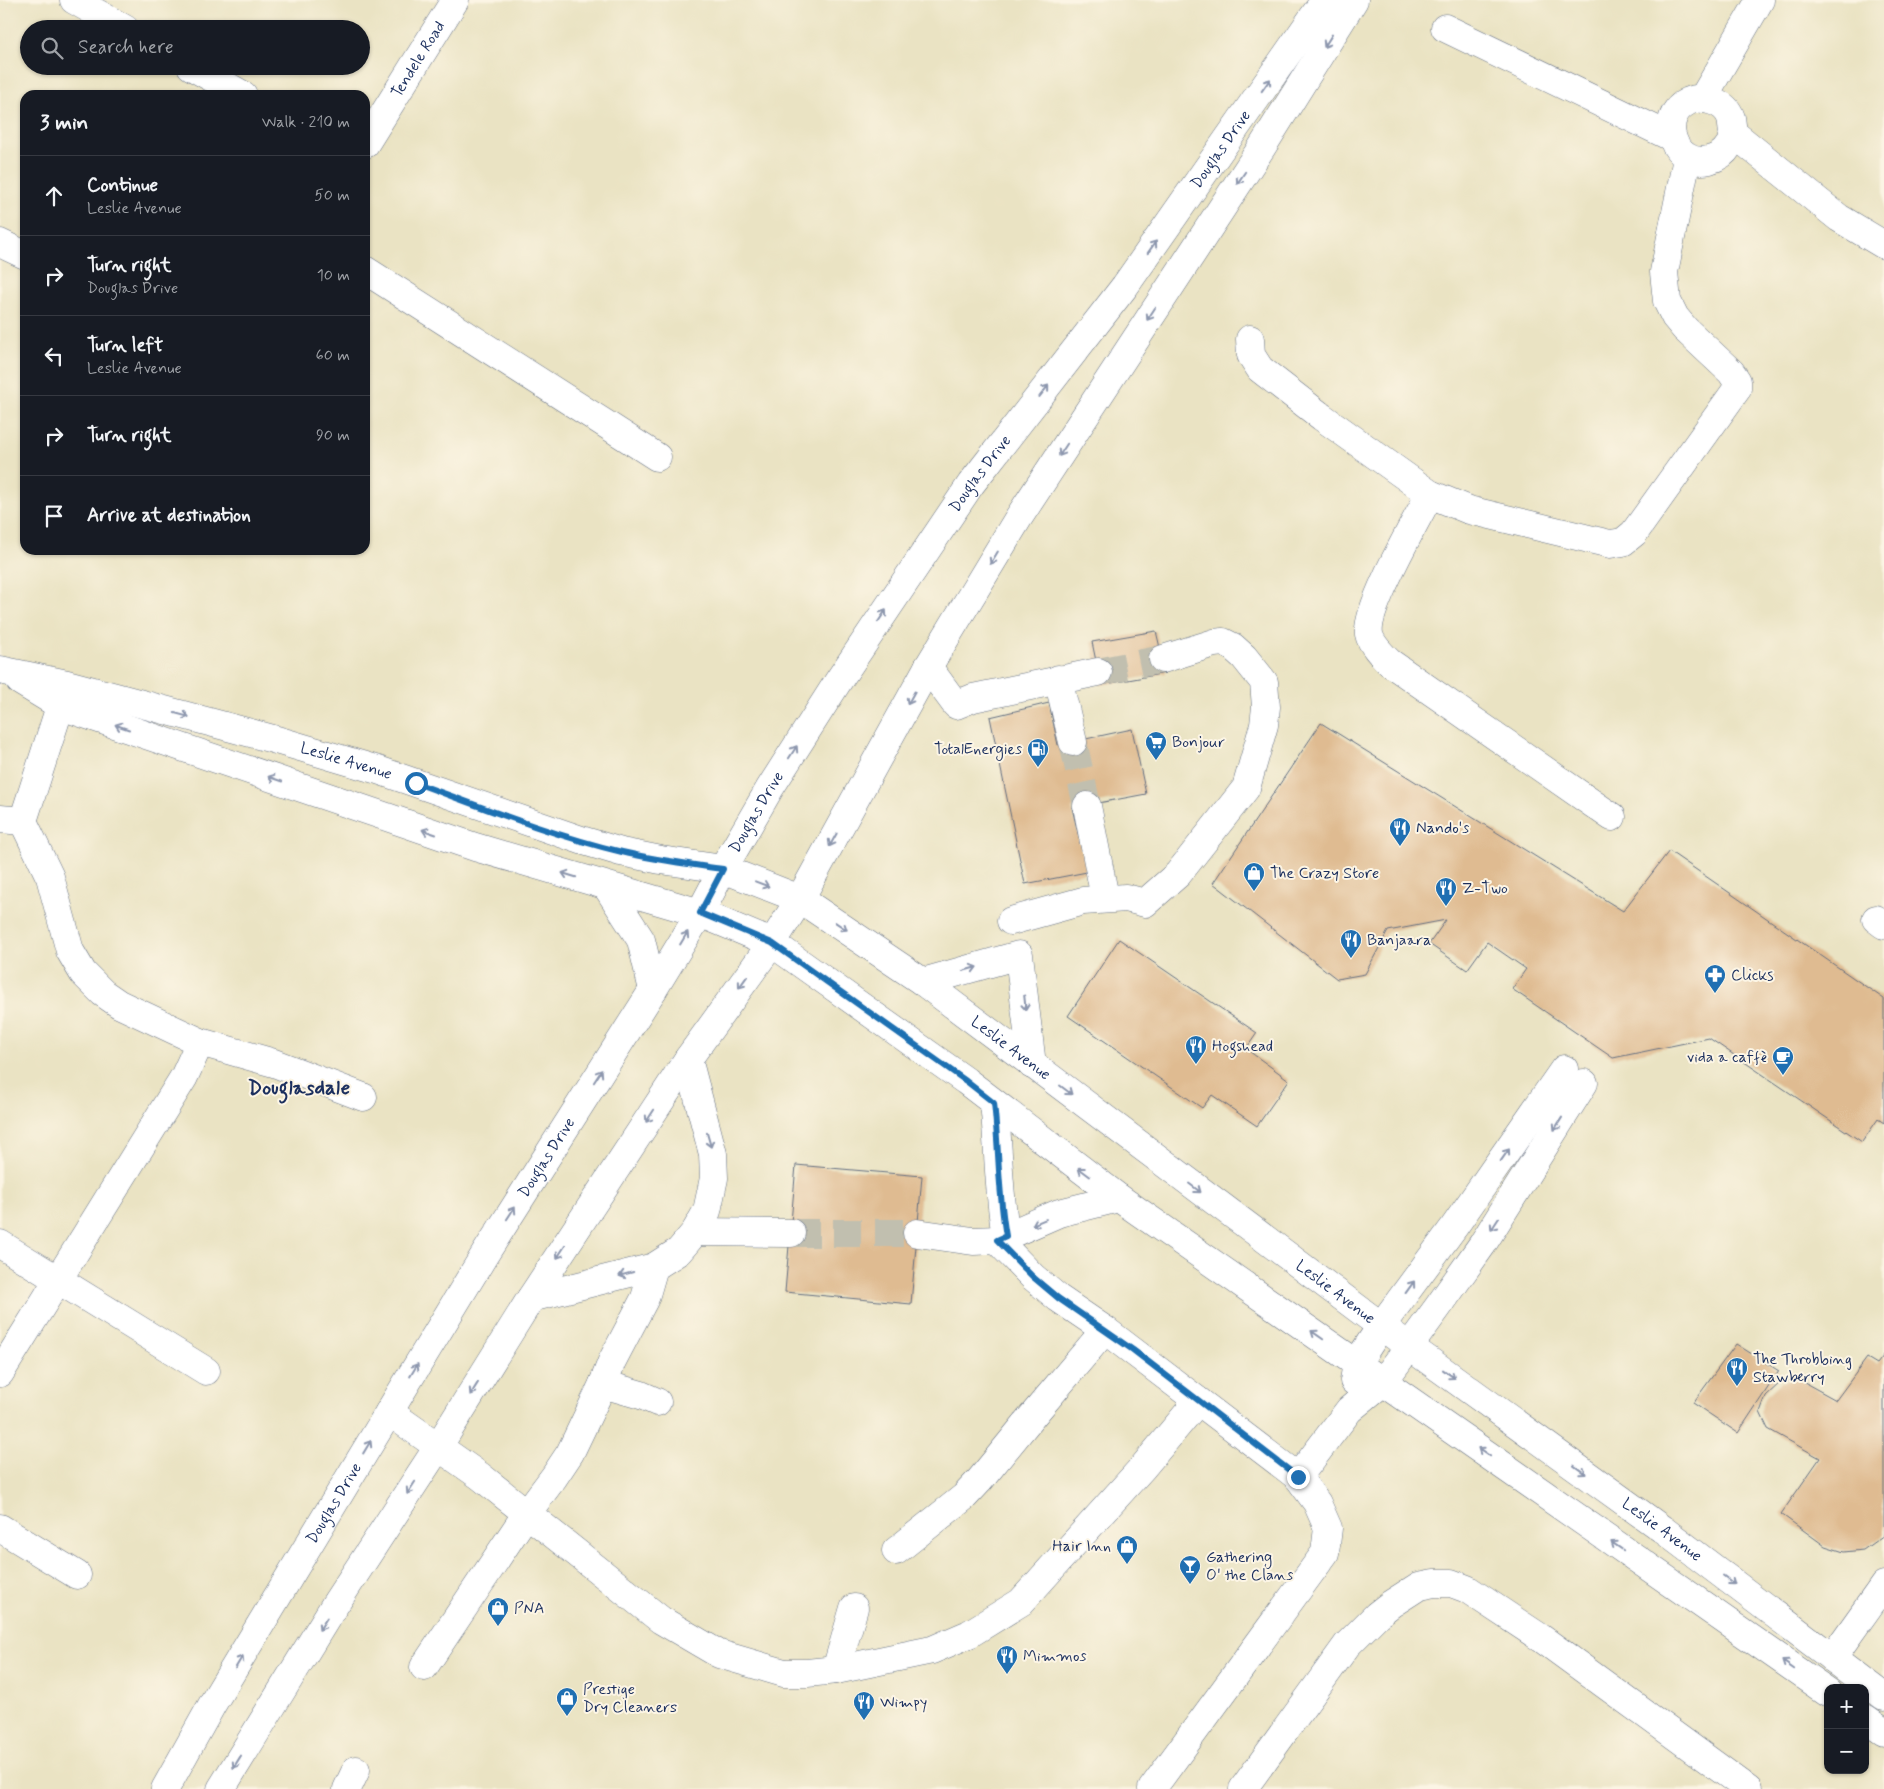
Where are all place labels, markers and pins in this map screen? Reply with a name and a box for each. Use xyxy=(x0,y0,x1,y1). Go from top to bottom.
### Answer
supermarket icon: Bonjour xyxy=(1144,730,1168,761)
place label: Bonjour xyxy=(1172,732,1225,753)
fuel station icon: TotalEnergies xyxy=(1026,737,1050,768)
place label: TotalEnergies xyxy=(934,739,1022,761)
restaurant icon: Nando's xyxy=(1388,816,1412,847)
place label: Nando's xyxy=(1416,818,1469,839)
shop icon: The Crazy Store xyxy=(1242,861,1266,892)
place label: The Crazy Store xyxy=(1270,863,1379,884)
restaurant icon: Z-Two xyxy=(1434,876,1458,907)
place label: Z-Two xyxy=(1462,878,1508,899)
restaurant icon: Banjaara xyxy=(1339,928,1363,959)
place label: Banjaara xyxy=(1367,930,1431,951)
pharmacy icon: Clicks xyxy=(1703,963,1727,994)
place label: Clicks xyxy=(1731,965,1774,986)
restaurant icon: Hogshead xyxy=(1184,1034,1208,1065)
place label: Hogshead xyxy=(1212,1036,1273,1058)
cafe icon: vida a caffè xyxy=(1771,1045,1795,1076)
place label: vida a caffè xyxy=(1687,1047,1767,1068)
place label: The Throbbing Stawberry xyxy=(1753,1349,1852,1388)
restaurant icon: The Throbbing Stawberry xyxy=(1725,1356,1749,1387)
shop icon: Hair Inn xyxy=(1115,1534,1139,1565)
place label: Hair Inn xyxy=(1052,1536,1111,1557)
place label: Gathering O' the Clans xyxy=(1206,1547,1293,1586)
bar icon: Gathering O' the Clans xyxy=(1178,1554,1202,1585)
shop icon: PNA xyxy=(486,1596,510,1627)
place label: PNA xyxy=(514,1598,545,1619)
restaurant icon: Mimmos xyxy=(995,1644,1019,1675)
place label: Mimmos xyxy=(1023,1646,1087,1667)
place label: Prestige Dry Cleaners xyxy=(583,1679,677,1718)
shop icon: Prestige Dry Cleaners xyxy=(555,1686,579,1717)
restaurant icon: Wimpy xyxy=(852,1690,876,1721)
place label: Wimpy xyxy=(880,1692,927,1713)

